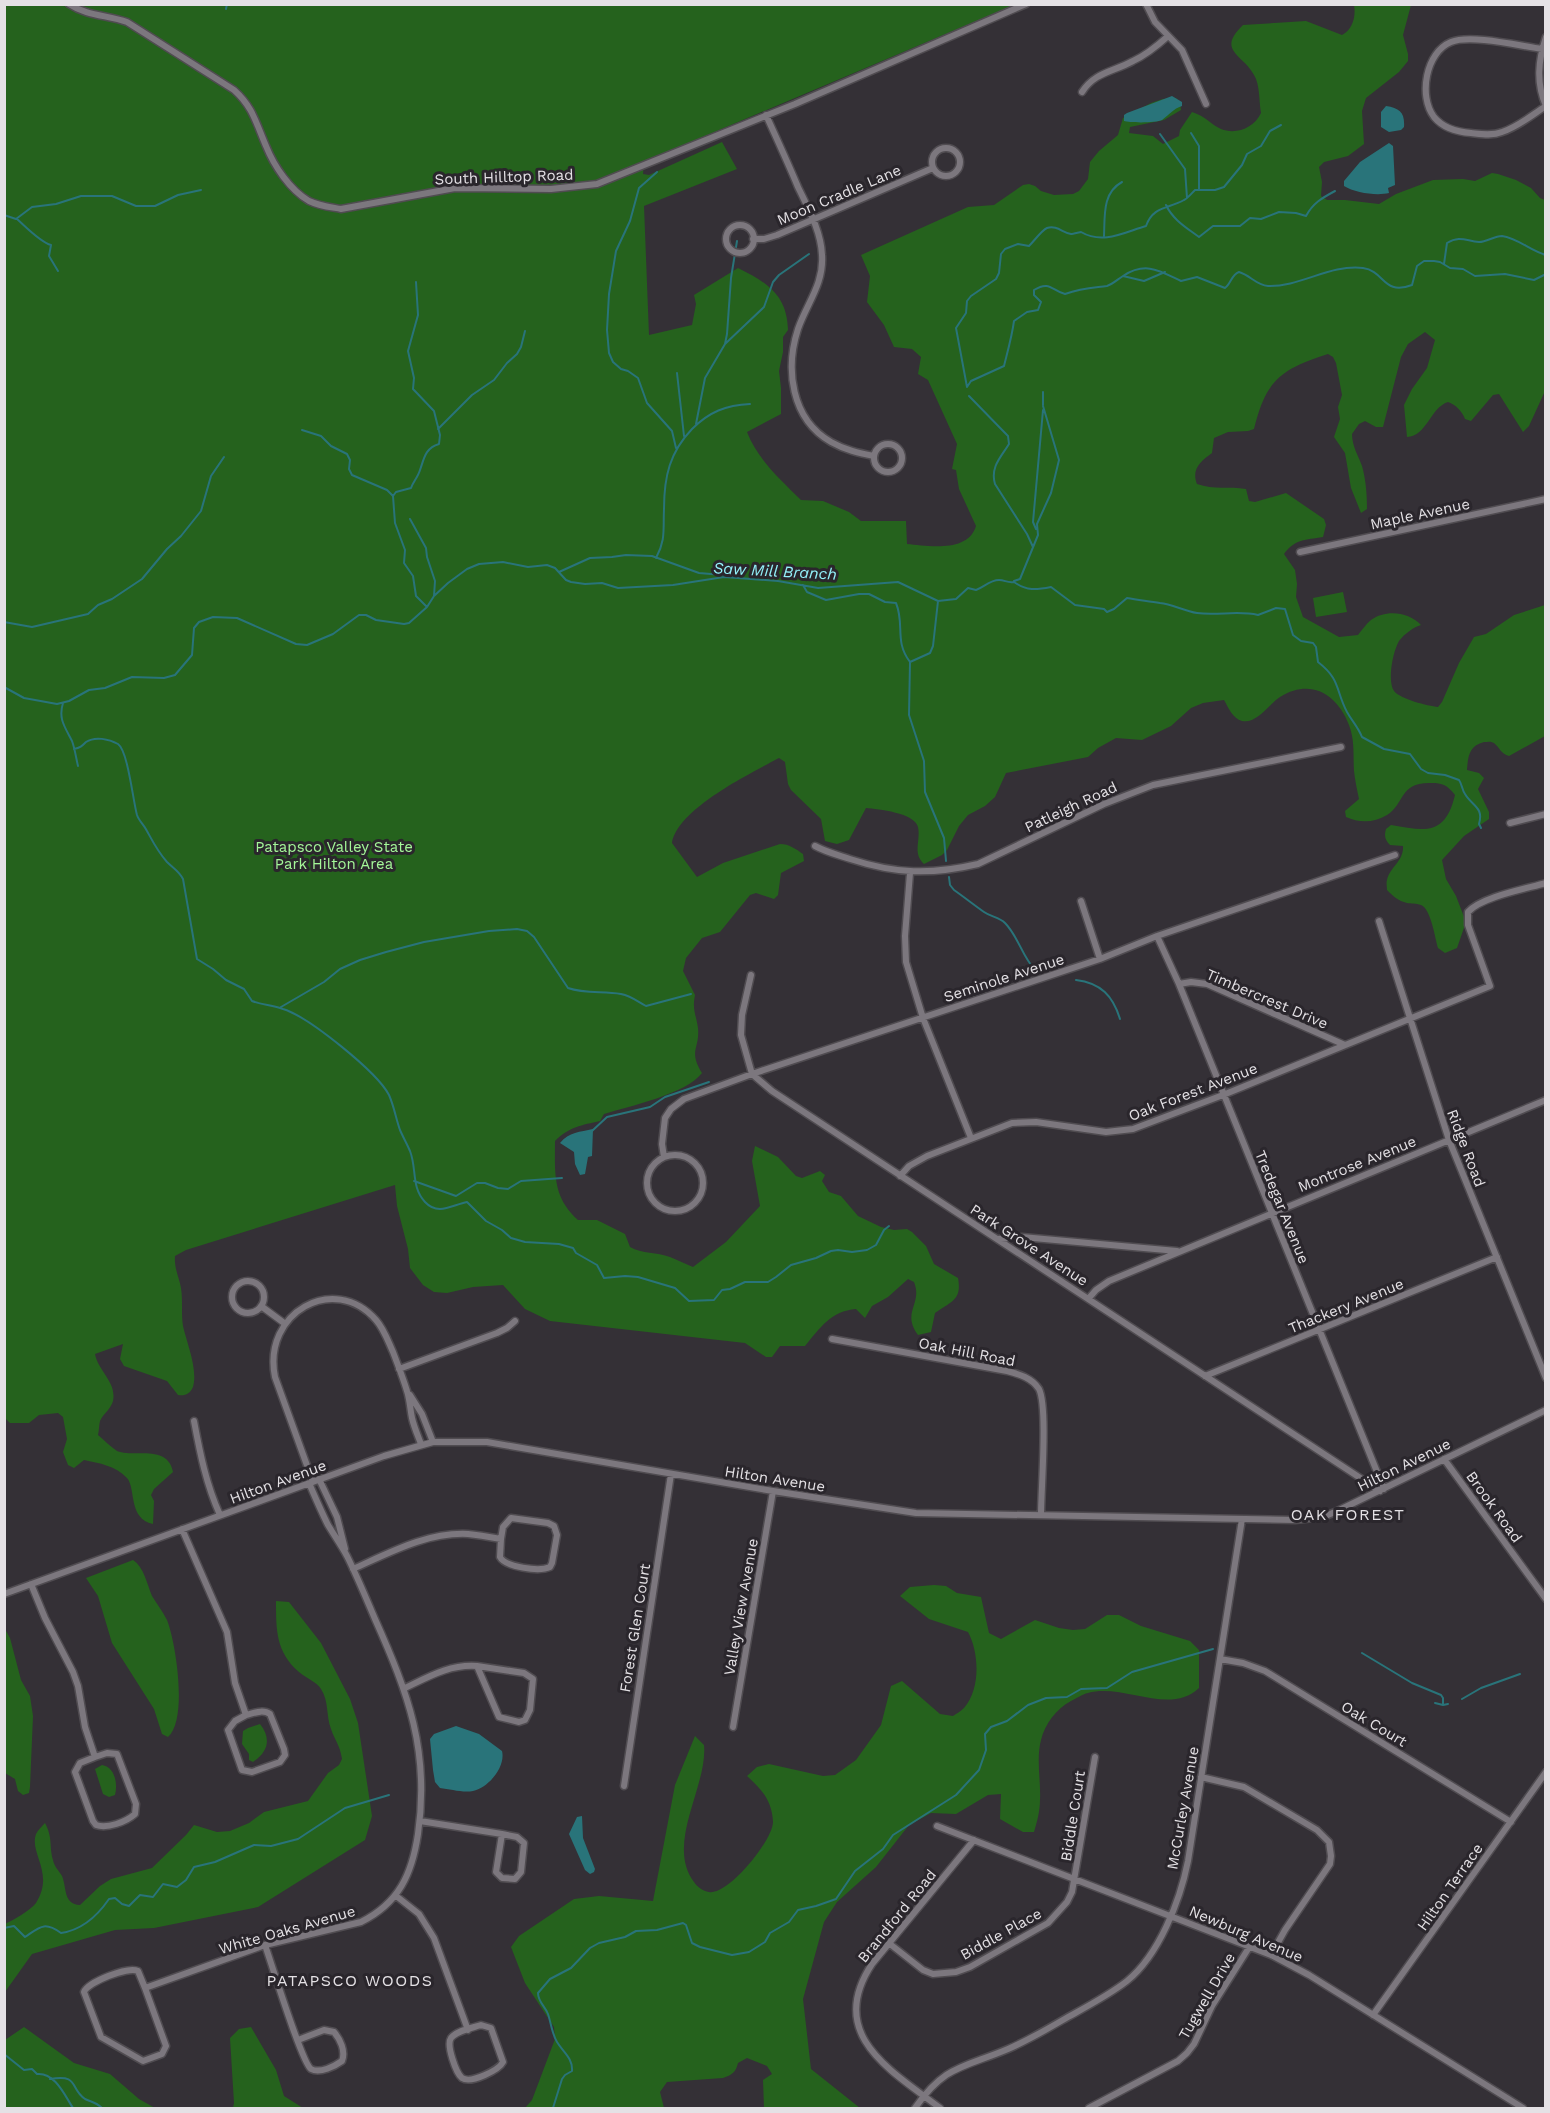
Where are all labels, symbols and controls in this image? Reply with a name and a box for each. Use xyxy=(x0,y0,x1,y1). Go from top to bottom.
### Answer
street label: Moon Cradle Lane xyxy=(774,161,904,229)
street label: South Hilltop Road xyxy=(434,166,574,188)
street label: Maple Avenue xyxy=(1369,495,1471,533)
water label: Saw Mill Branch xyxy=(713,558,837,584)
street label: Patleigh Road xyxy=(1022,778,1120,836)
park label: Patapsco Valley State Park Hilton Area xyxy=(255,838,413,873)
street label: Seminole Avenue xyxy=(941,950,1067,1006)
street label: Timbercrest Drive xyxy=(1203,965,1331,1033)
street label: Oak Forest Avenue xyxy=(1126,1059,1260,1125)
street label: Ridge Road xyxy=(1443,1107,1489,1189)
street label: Montrose Avenue xyxy=(1295,1132,1419,1196)
street label: Tredegar Avenue xyxy=(1251,1148,1313,1266)
street label: Park Grove Avenue xyxy=(967,1200,1091,1290)
street label: Thackery Avenue xyxy=(1286,1275,1406,1337)
street label: Oak Hill Road xyxy=(917,1334,1017,1370)
street label: Hilton Avenue xyxy=(1354,1435,1454,1495)
street label: Hilton Avenue xyxy=(227,1456,329,1508)
street label: Hilton Avenue xyxy=(723,1462,827,1496)
street label: Brook Road xyxy=(1462,1468,1526,1546)
district label: OAK FOREST xyxy=(1291,1505,1405,1524)
street label: Valley View Avenue xyxy=(720,1537,762,1677)
street label: Forest Glen Court xyxy=(616,1562,654,1694)
street label: Oak Court xyxy=(1338,1697,1411,1751)
street label: McCurley Avenue xyxy=(1163,1745,1203,1871)
street label: Biddle Court xyxy=(1057,1769,1089,1863)
street label: Hilton Terrace xyxy=(1413,1840,1487,1934)
street label: Brandford Road xyxy=(854,1866,940,1966)
street label: White Oaks Avenue xyxy=(217,1902,357,1958)
street label: Newburg Avenue xyxy=(1186,1902,1306,1966)
street label: Biddle Place xyxy=(957,1904,1045,1964)
street label: Tugwell Drive xyxy=(1175,1949,1239,2043)
district label: PATAPSCO WOODS xyxy=(267,1971,433,1990)

